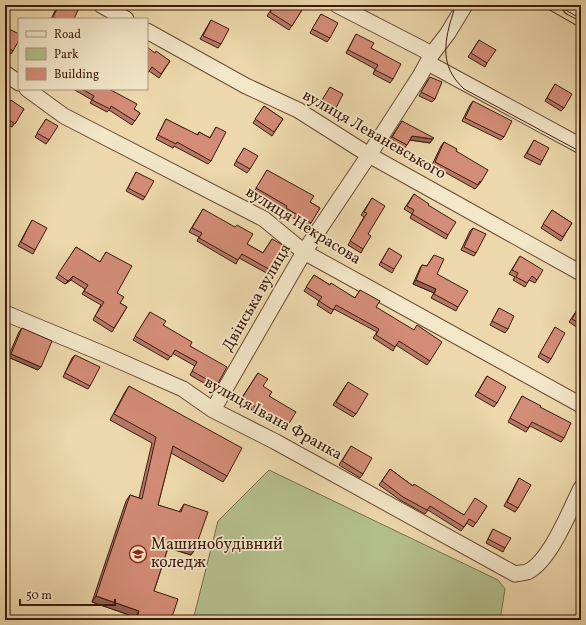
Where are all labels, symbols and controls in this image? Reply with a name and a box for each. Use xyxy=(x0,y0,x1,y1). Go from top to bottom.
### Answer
legend xyxy=(18,18,148,90)
text: Road xyxy=(54,27,81,43)
text: Park xyxy=(54,47,79,63)
text: Building xyxy=(54,67,99,83)
street label: вулиця Леваневського xyxy=(298,85,450,185)
street label: вулиця Некрасова xyxy=(241,182,365,270)
street label: Двінська вулиця xyxy=(217,240,297,356)
street label: вулиця Івана Франка xyxy=(200,372,346,466)
place label: Машинобудівний коледж xyxy=(151,534,283,574)
school or university icon: Машинобудівний коледж xyxy=(128,544,148,564)
scale bar xyxy=(20,581,115,607)
text: 50 m xyxy=(26,588,52,604)

